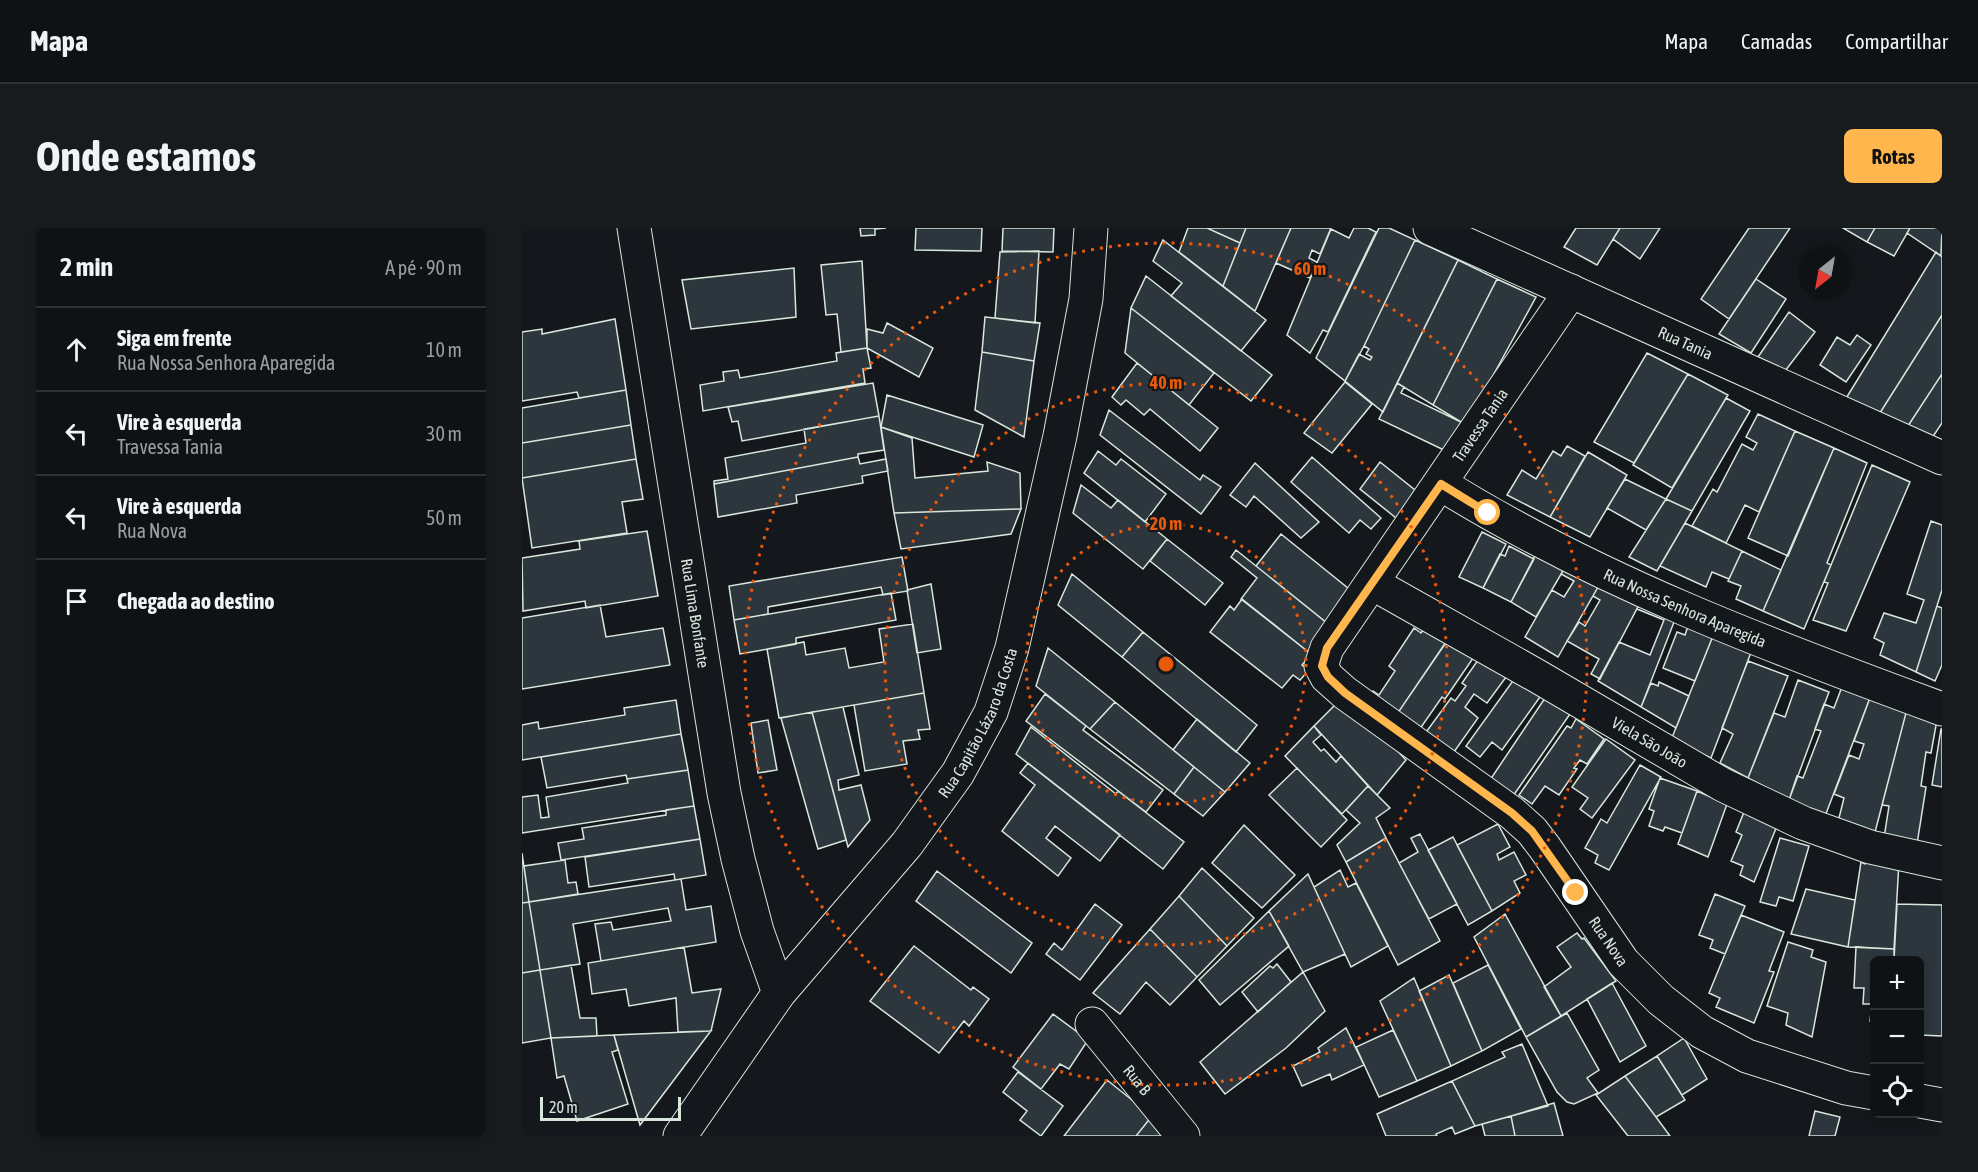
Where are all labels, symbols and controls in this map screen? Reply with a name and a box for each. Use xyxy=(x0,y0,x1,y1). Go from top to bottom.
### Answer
text: Mapa xyxy=(30,25,88,57)
text: Mapa xyxy=(1664,29,1708,53)
text: Camadas xyxy=(1741,29,1812,53)
text: Compartilhar xyxy=(1845,29,1948,53)
button: Rotas xyxy=(1844,129,1942,183)
text: Onde estamos xyxy=(36,132,256,180)
north arrow xyxy=(1798,246,1852,300)
text: 2 min xyxy=(60,252,113,282)
text: A pé · 90 m xyxy=(385,256,462,279)
text: 60 m xyxy=(1294,258,1326,279)
street label: Rua Tania xyxy=(1655,323,1715,363)
text: Siga em frente xyxy=(117,325,232,351)
icon: ahead xyxy=(60,333,93,366)
text: 10 m xyxy=(426,338,462,361)
text: Rua Nossa Senhora Aparegida xyxy=(117,351,335,374)
text: 40 m xyxy=(1149,372,1182,393)
street label: Travessa Tania xyxy=(1449,385,1511,465)
text: Vire à esquerda xyxy=(117,409,242,435)
icon: left xyxy=(60,417,93,450)
text: 30 m xyxy=(426,422,462,445)
text: Travessa Tania xyxy=(117,435,223,458)
text: Vire à esquerda xyxy=(117,493,242,519)
route start xyxy=(1474,499,1500,525)
icon: left xyxy=(60,501,93,534)
text: 50 m xyxy=(426,506,462,529)
text: 20 m xyxy=(1150,513,1182,534)
text: Rua Nova xyxy=(117,519,187,542)
street label: Rua Lima Bonfante xyxy=(678,557,713,669)
street label: Rua Nossa Senhora Aparegida xyxy=(1601,565,1769,651)
icon: arrive xyxy=(60,585,93,618)
text: Chegada ao destino xyxy=(117,588,275,614)
street label: Rua Capitão Lázaro da Costa xyxy=(934,646,1020,801)
centre of rings xyxy=(1156,654,1176,674)
street label: Viela São João xyxy=(1609,713,1691,771)
route end xyxy=(1562,879,1588,905)
street label: Rua Nova xyxy=(1586,913,1632,970)
map controls xyxy=(1870,956,1924,1118)
button: + xyxy=(1870,956,1924,1010)
button: − xyxy=(1870,1010,1924,1064)
street label: Rua B xyxy=(1120,1061,1155,1099)
button: locate xyxy=(1870,1064,1924,1118)
scale bar xyxy=(540,1094,681,1122)
text: 20 m xyxy=(549,1098,578,1116)

